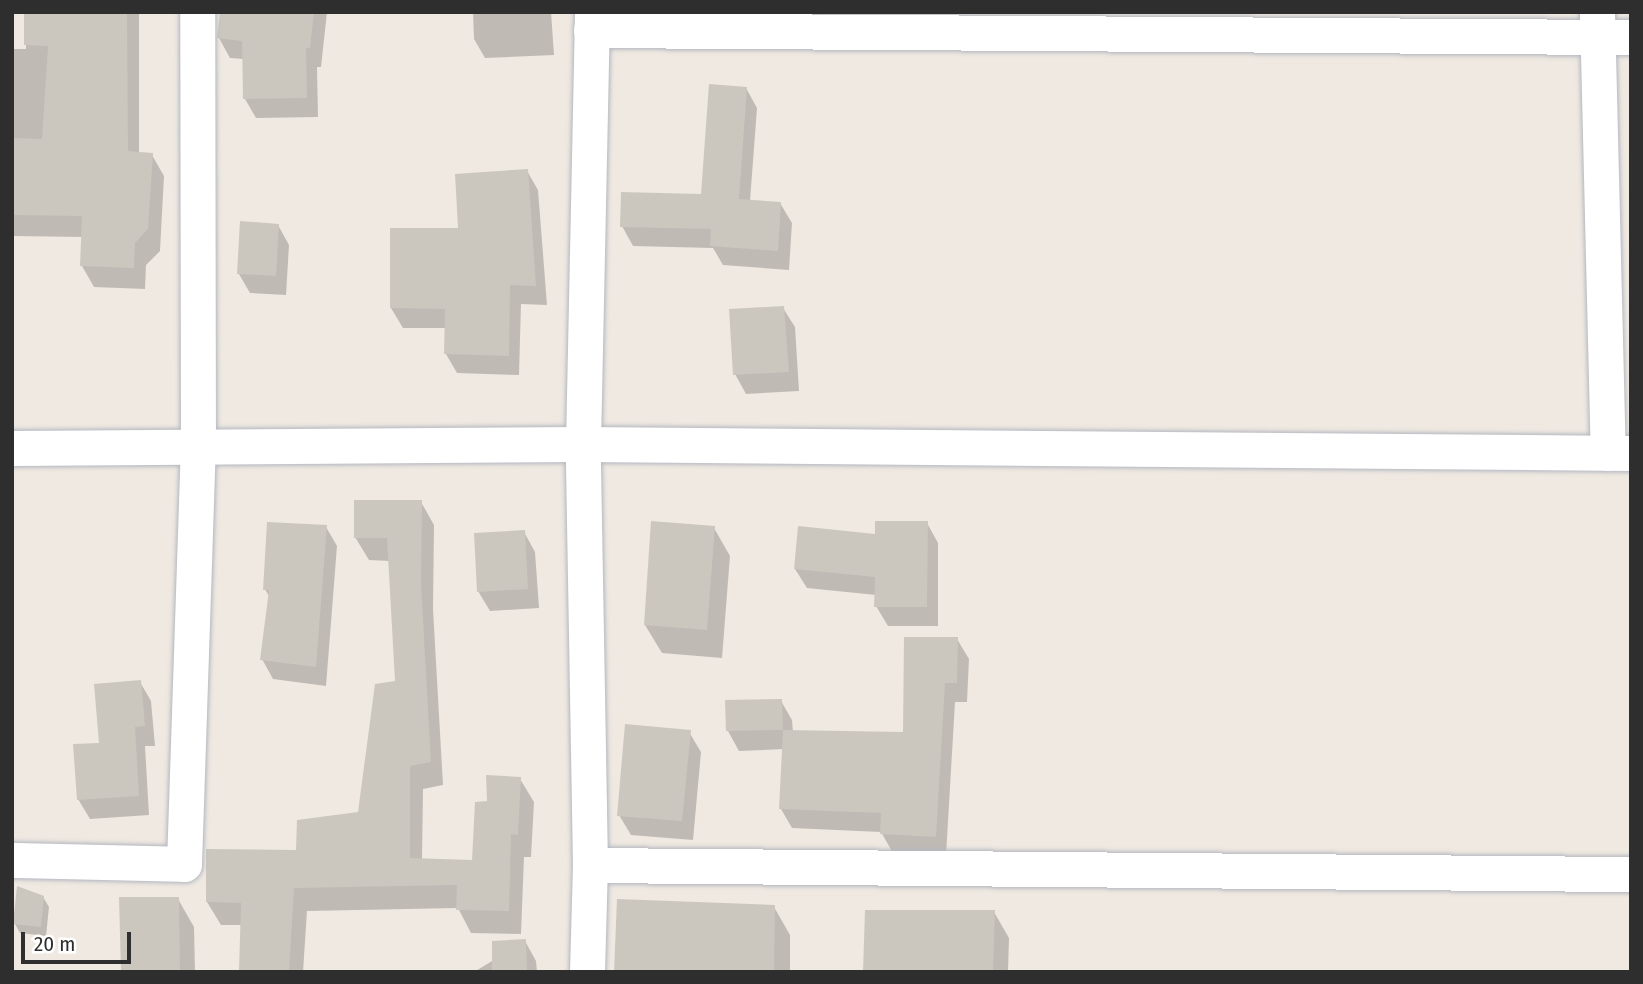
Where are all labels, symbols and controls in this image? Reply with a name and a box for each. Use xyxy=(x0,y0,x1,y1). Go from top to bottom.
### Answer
scale bar xyxy=(24,918,135,962)
text: 20 m xyxy=(34,931,75,957)

